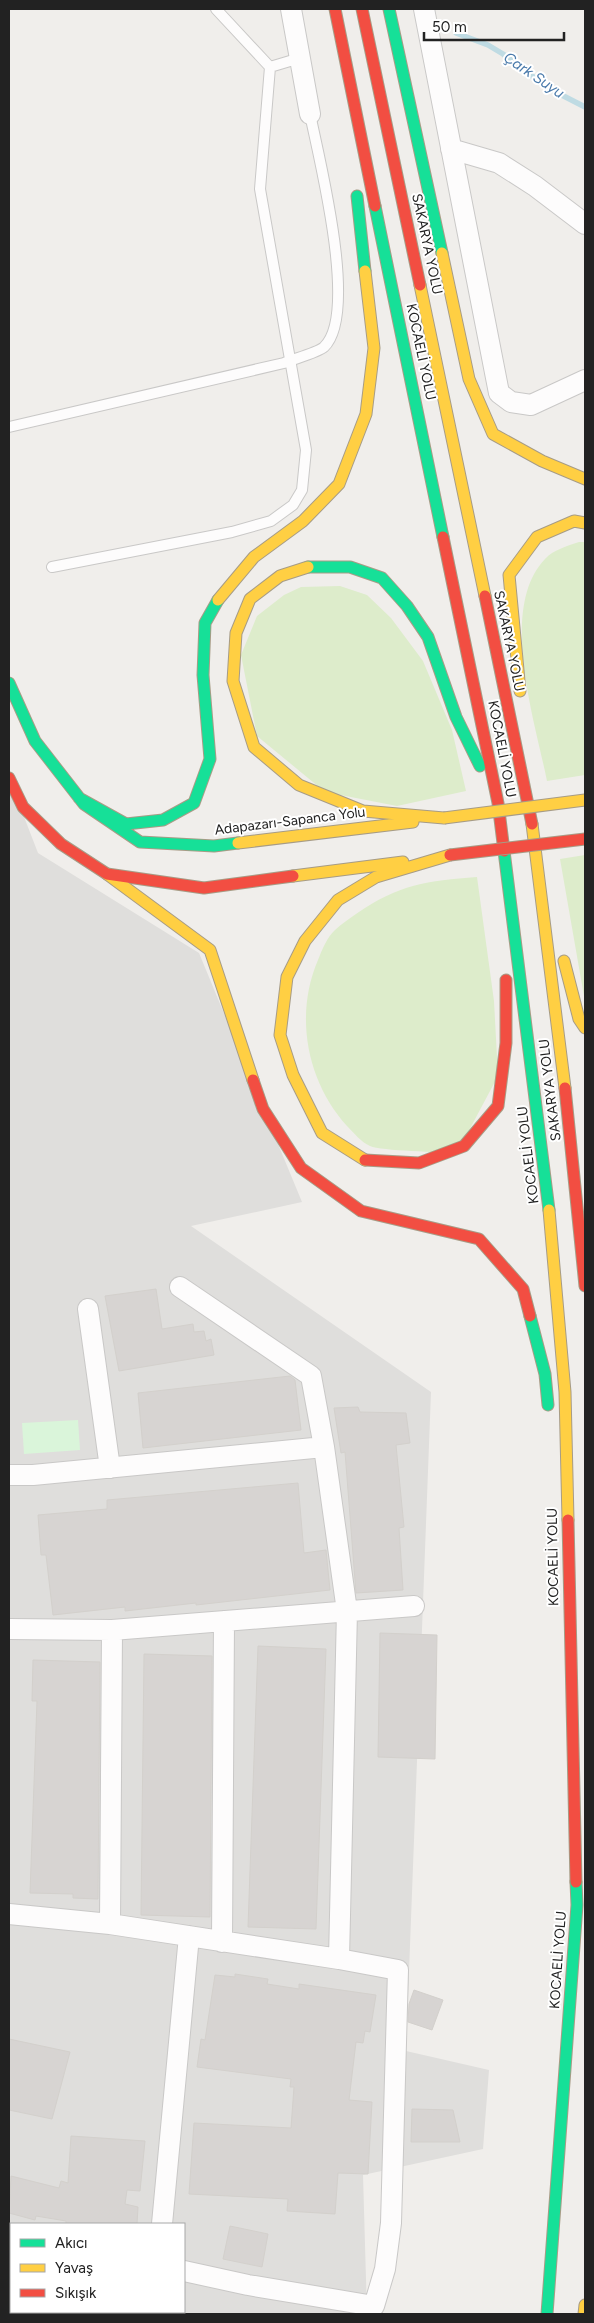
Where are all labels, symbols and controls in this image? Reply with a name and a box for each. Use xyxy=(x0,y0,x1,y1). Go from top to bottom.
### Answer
scale bar xyxy=(424,10,564,42)
text: 50 m xyxy=(432,18,467,36)
water label: Çark Suyu xyxy=(500,48,568,102)
street label: SAKARYA YOLU xyxy=(408,192,446,296)
street label: KOCAELİ YOLU xyxy=(402,302,440,402)
street label: SAKARYA YOLU xyxy=(490,589,528,693)
street label: KOCAELİ YOLU xyxy=(484,699,520,799)
street label: Adapazarı-Sapanca Yolu xyxy=(214,803,366,839)
street label: SAKARYA YOLU xyxy=(535,1038,565,1142)
street label: KOCAELİ YOLU xyxy=(514,1105,542,1205)
street label: KOCAELİ YOLU xyxy=(544,1508,562,1606)
street label: KOCAELİ YOLU xyxy=(546,1910,570,2010)
legend xyxy=(10,2223,185,2313)
text: Akıcı xyxy=(55,2234,88,2252)
text: Yavaş xyxy=(55,2259,93,2277)
text: Sıkışık xyxy=(55,2284,97,2302)

